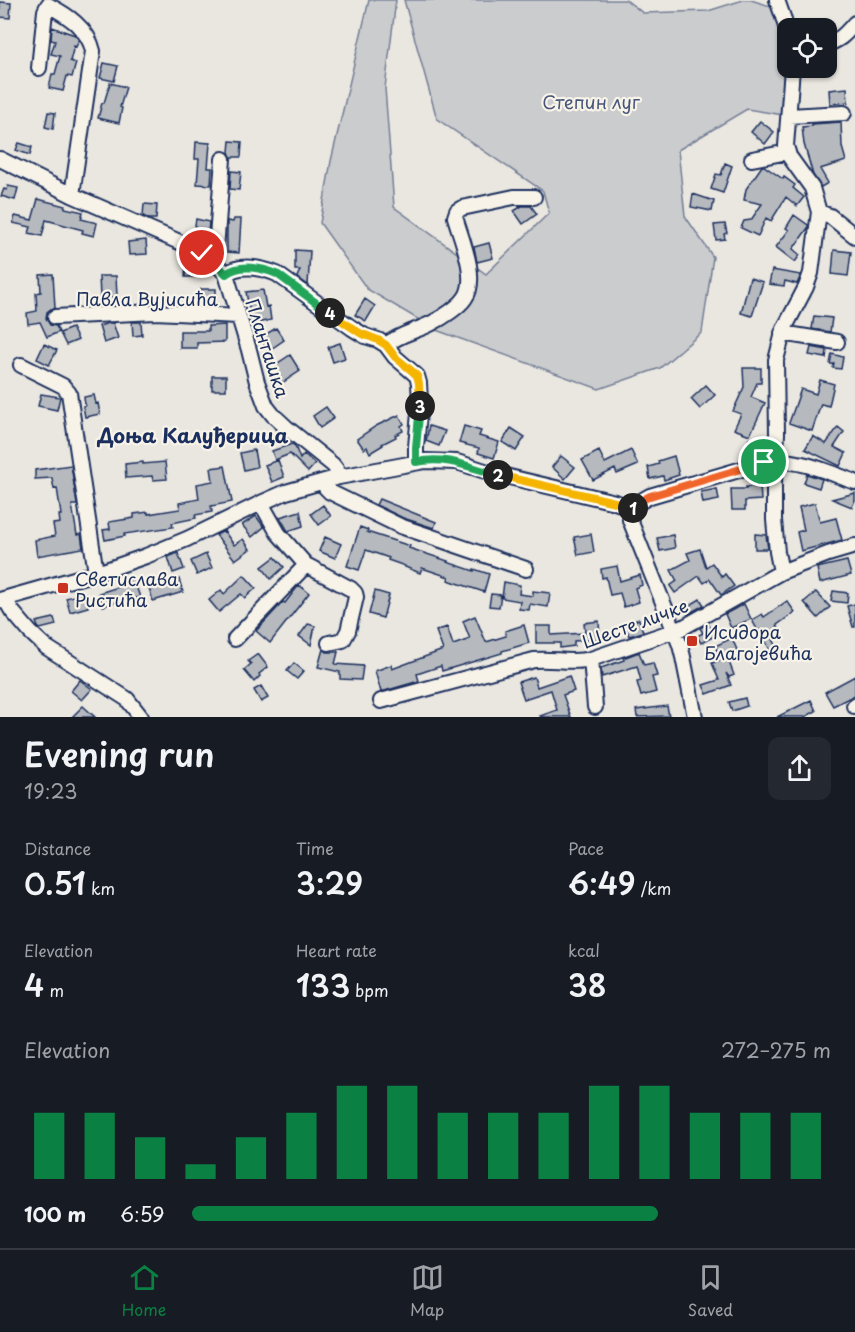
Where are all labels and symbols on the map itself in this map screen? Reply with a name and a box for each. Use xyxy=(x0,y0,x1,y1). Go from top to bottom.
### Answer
park label: Степин луг xyxy=(542,88,641,115)
pin xyxy=(176,227,227,278)
street label: Павла Вујисића xyxy=(76,285,218,312)
street label: Планташка xyxy=(239,295,297,402)
pin: 4 xyxy=(315,298,345,328)
pin: 3 xyxy=(405,391,435,421)
district label: Доња Калуђерица xyxy=(97,420,289,450)
pin xyxy=(738,436,789,487)
pin: 2 xyxy=(483,460,513,490)
pin: 1 xyxy=(618,493,648,523)
place label: Светислава Ристића xyxy=(75,565,179,613)
marker: Светислава Ристића xyxy=(56,581,70,595)
street label: Шесте личке xyxy=(578,591,692,655)
place label: Исидора Благојевића xyxy=(704,618,813,666)
marker: Исидора Благојевића xyxy=(685,634,699,648)

